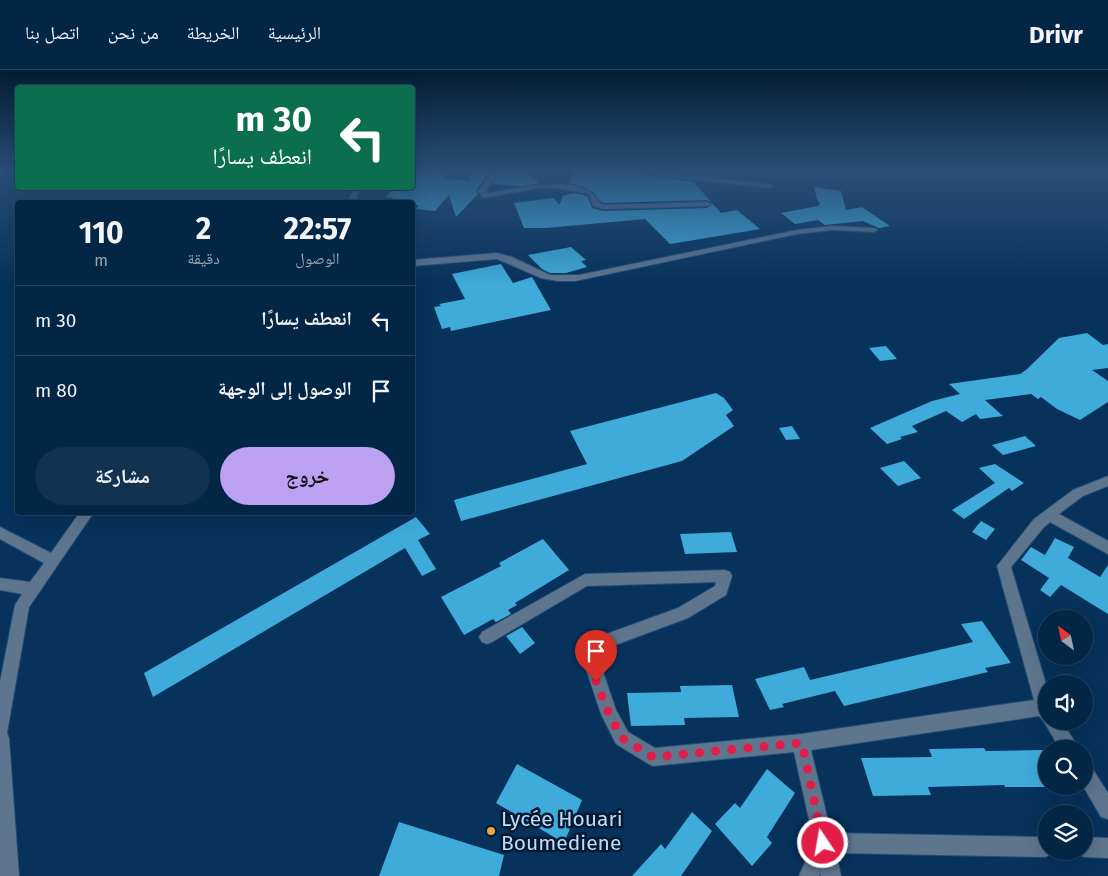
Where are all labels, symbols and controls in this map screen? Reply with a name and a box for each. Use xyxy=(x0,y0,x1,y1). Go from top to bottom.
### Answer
text: Drivr xyxy=(1029,21,1083,49)
text: اتصل بنا xyxy=(25,22,80,44)
text: من نحن xyxy=(108,22,159,44)
text: الخريطة xyxy=(187,22,240,44)
text: الرئيسية xyxy=(268,22,321,44)
text: 30 m xyxy=(235,98,312,140)
icon: left xyxy=(330,105,395,170)
text: انعطف يسارًا xyxy=(213,143,312,170)
text: 2 xyxy=(196,211,211,247)
text: 22:57 xyxy=(284,211,351,247)
text: 110 xyxy=(79,215,124,251)
text: دقيقة xyxy=(187,249,220,268)
text: الوصول xyxy=(295,249,340,268)
text: m xyxy=(94,251,108,270)
text: انعطف يسارًا xyxy=(261,307,352,330)
icon: left xyxy=(367,307,395,335)
text: 30 m xyxy=(35,309,76,332)
text: الوصول إلى الوجهة xyxy=(218,377,352,400)
icon: arrive xyxy=(367,377,395,405)
text: 80 m xyxy=(35,379,77,402)
button: مشاركة xyxy=(35,447,210,505)
button: خروج xyxy=(220,447,395,505)
north arrow xyxy=(1038,610,1092,665)
map controls xyxy=(1038,610,1093,860)
pin xyxy=(575,630,617,681)
icon: arrive xyxy=(582,637,610,665)
button: sound xyxy=(1038,675,1093,730)
button: search xyxy=(1038,740,1093,795)
button: layers xyxy=(1038,805,1093,860)
place label: Lycée Houari Boumediene xyxy=(501,806,623,856)
position arrow xyxy=(796,816,848,868)
marker: Lycée Houari Boumediene xyxy=(485,825,497,837)

